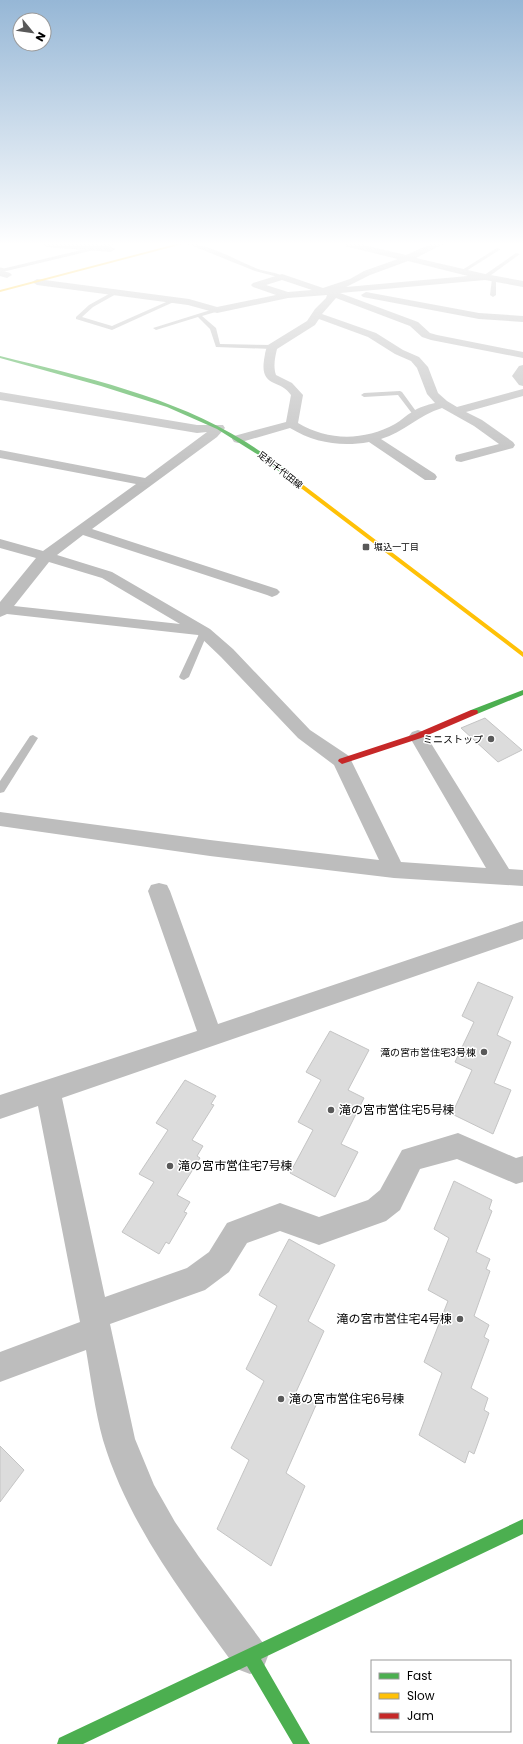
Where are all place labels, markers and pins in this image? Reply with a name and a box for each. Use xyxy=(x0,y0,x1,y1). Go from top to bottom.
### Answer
place label: 堀込一丁目 xyxy=(374,541,419,553)
marker: 堀込一丁目 xyxy=(361,542,371,552)
place label: ミニストップ xyxy=(423,732,483,747)
marker: ミニストップ xyxy=(486,734,496,744)
place label: 滝の宮市営住宅3号棟 xyxy=(380,1045,476,1060)
marker: 滝の宮市営住宅3号棟 xyxy=(479,1047,489,1057)
place label: 滝の宮市営住宅5号棟 xyxy=(339,1101,455,1118)
marker: 滝の宮市営住宅5号棟 xyxy=(326,1105,336,1115)
place label: 滝の宮市営住宅7号棟 xyxy=(178,1157,293,1174)
marker: 滝の宮市営住宅7号棟 xyxy=(165,1161,175,1171)
place label: 滝の宮市営住宅4号棟 xyxy=(336,1310,452,1327)
marker: 滝の宮市営住宅4号棟 xyxy=(455,1314,465,1324)
place label: 滝の宮市営住宅6号棟 xyxy=(289,1390,405,1407)
marker: 滝の宮市営住宅6号棟 xyxy=(276,1394,286,1404)

